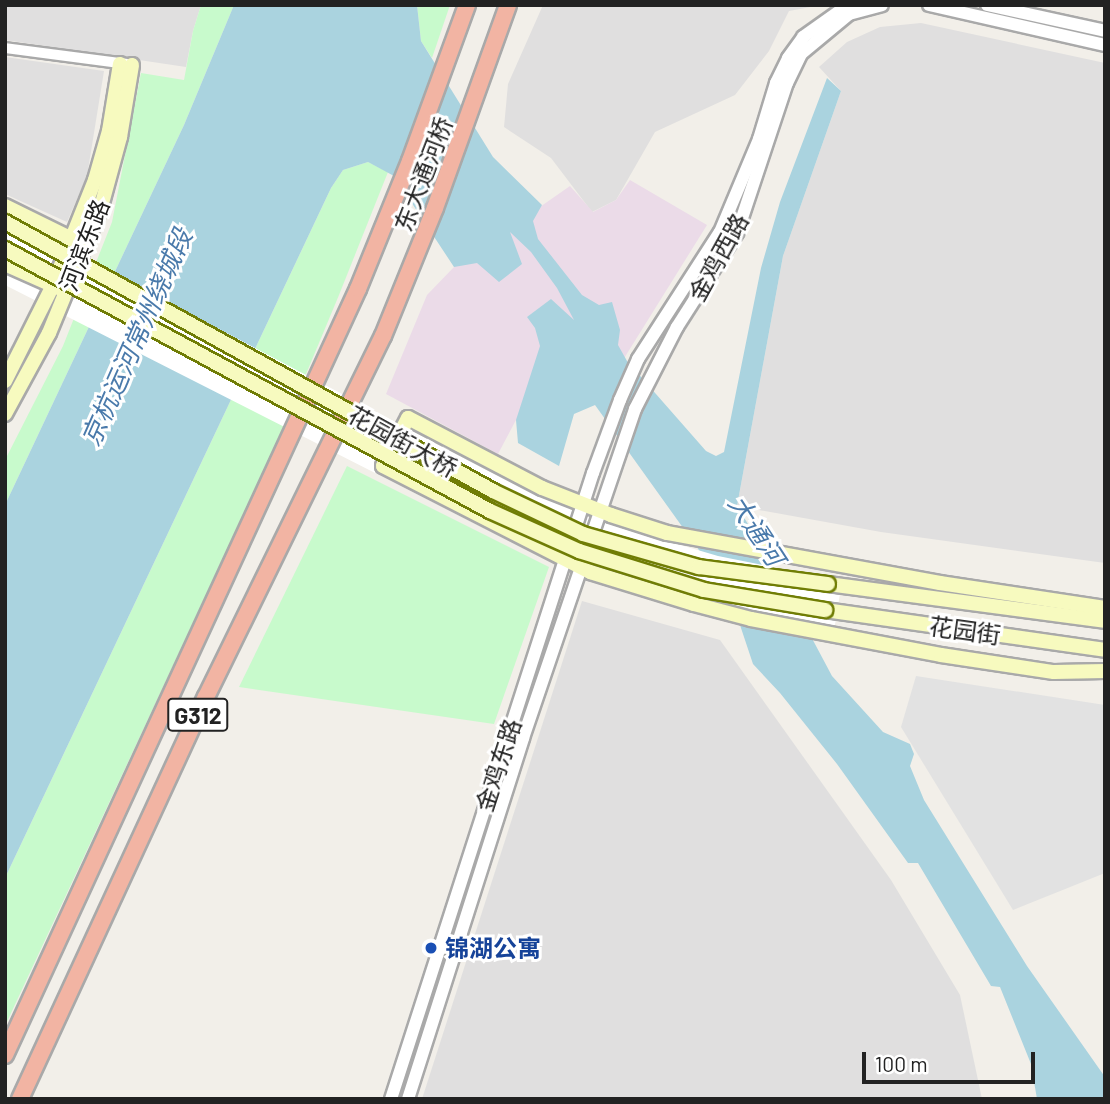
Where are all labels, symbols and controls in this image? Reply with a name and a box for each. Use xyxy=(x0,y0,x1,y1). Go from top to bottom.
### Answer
street label: 东大通河桥 xyxy=(388,113,458,235)
street label: 河滨东路 xyxy=(53,195,115,295)
street label: 金鸡西路 xyxy=(682,208,754,306)
water label: 京杭运河常州绕城段 xyxy=(74,224,198,450)
street label: 花园街大桥 xyxy=(344,399,462,483)
water label: 大通河 xyxy=(723,489,791,571)
street label: 花园街 xyxy=(927,611,1003,649)
road number: G312 xyxy=(166,695,230,734)
street label: 金鸡东路 xyxy=(469,715,527,815)
place label: 锦湖公寓 xyxy=(445,934,541,962)
marker: 锦湖公寓 xyxy=(423,940,439,956)
scale bar xyxy=(865,1038,1038,1082)
text: 100 m xyxy=(875,1051,928,1076)

